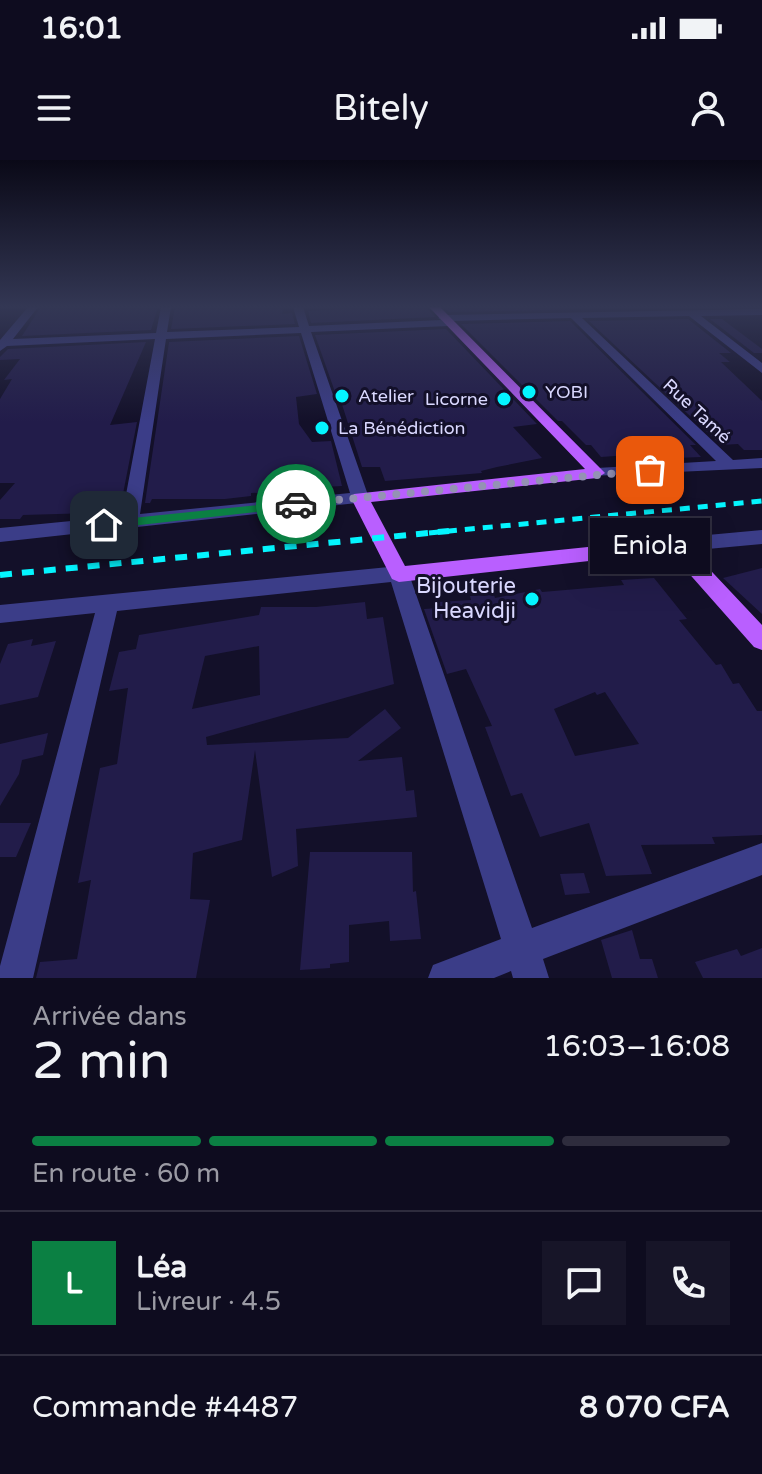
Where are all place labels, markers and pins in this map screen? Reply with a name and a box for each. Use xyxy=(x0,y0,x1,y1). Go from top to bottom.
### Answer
place label: YOBI xyxy=(545,381,588,403)
marker: YOBI xyxy=(520,383,538,401)
place label: Atelier xyxy=(358,385,414,407)
marker: Atelier xyxy=(333,387,351,405)
place label: Licorne xyxy=(425,388,488,410)
marker: Licorne xyxy=(495,390,513,408)
place label: La Bénédiction xyxy=(338,417,466,439)
marker: La Bénédiction xyxy=(313,419,331,437)
pin xyxy=(616,436,684,504)
pin xyxy=(70,491,138,559)
callout: Eniola xyxy=(590,518,710,574)
place label: Bijouterie Heavidji xyxy=(416,573,516,624)
marker: Bijouterie Heavidji xyxy=(523,590,541,608)

